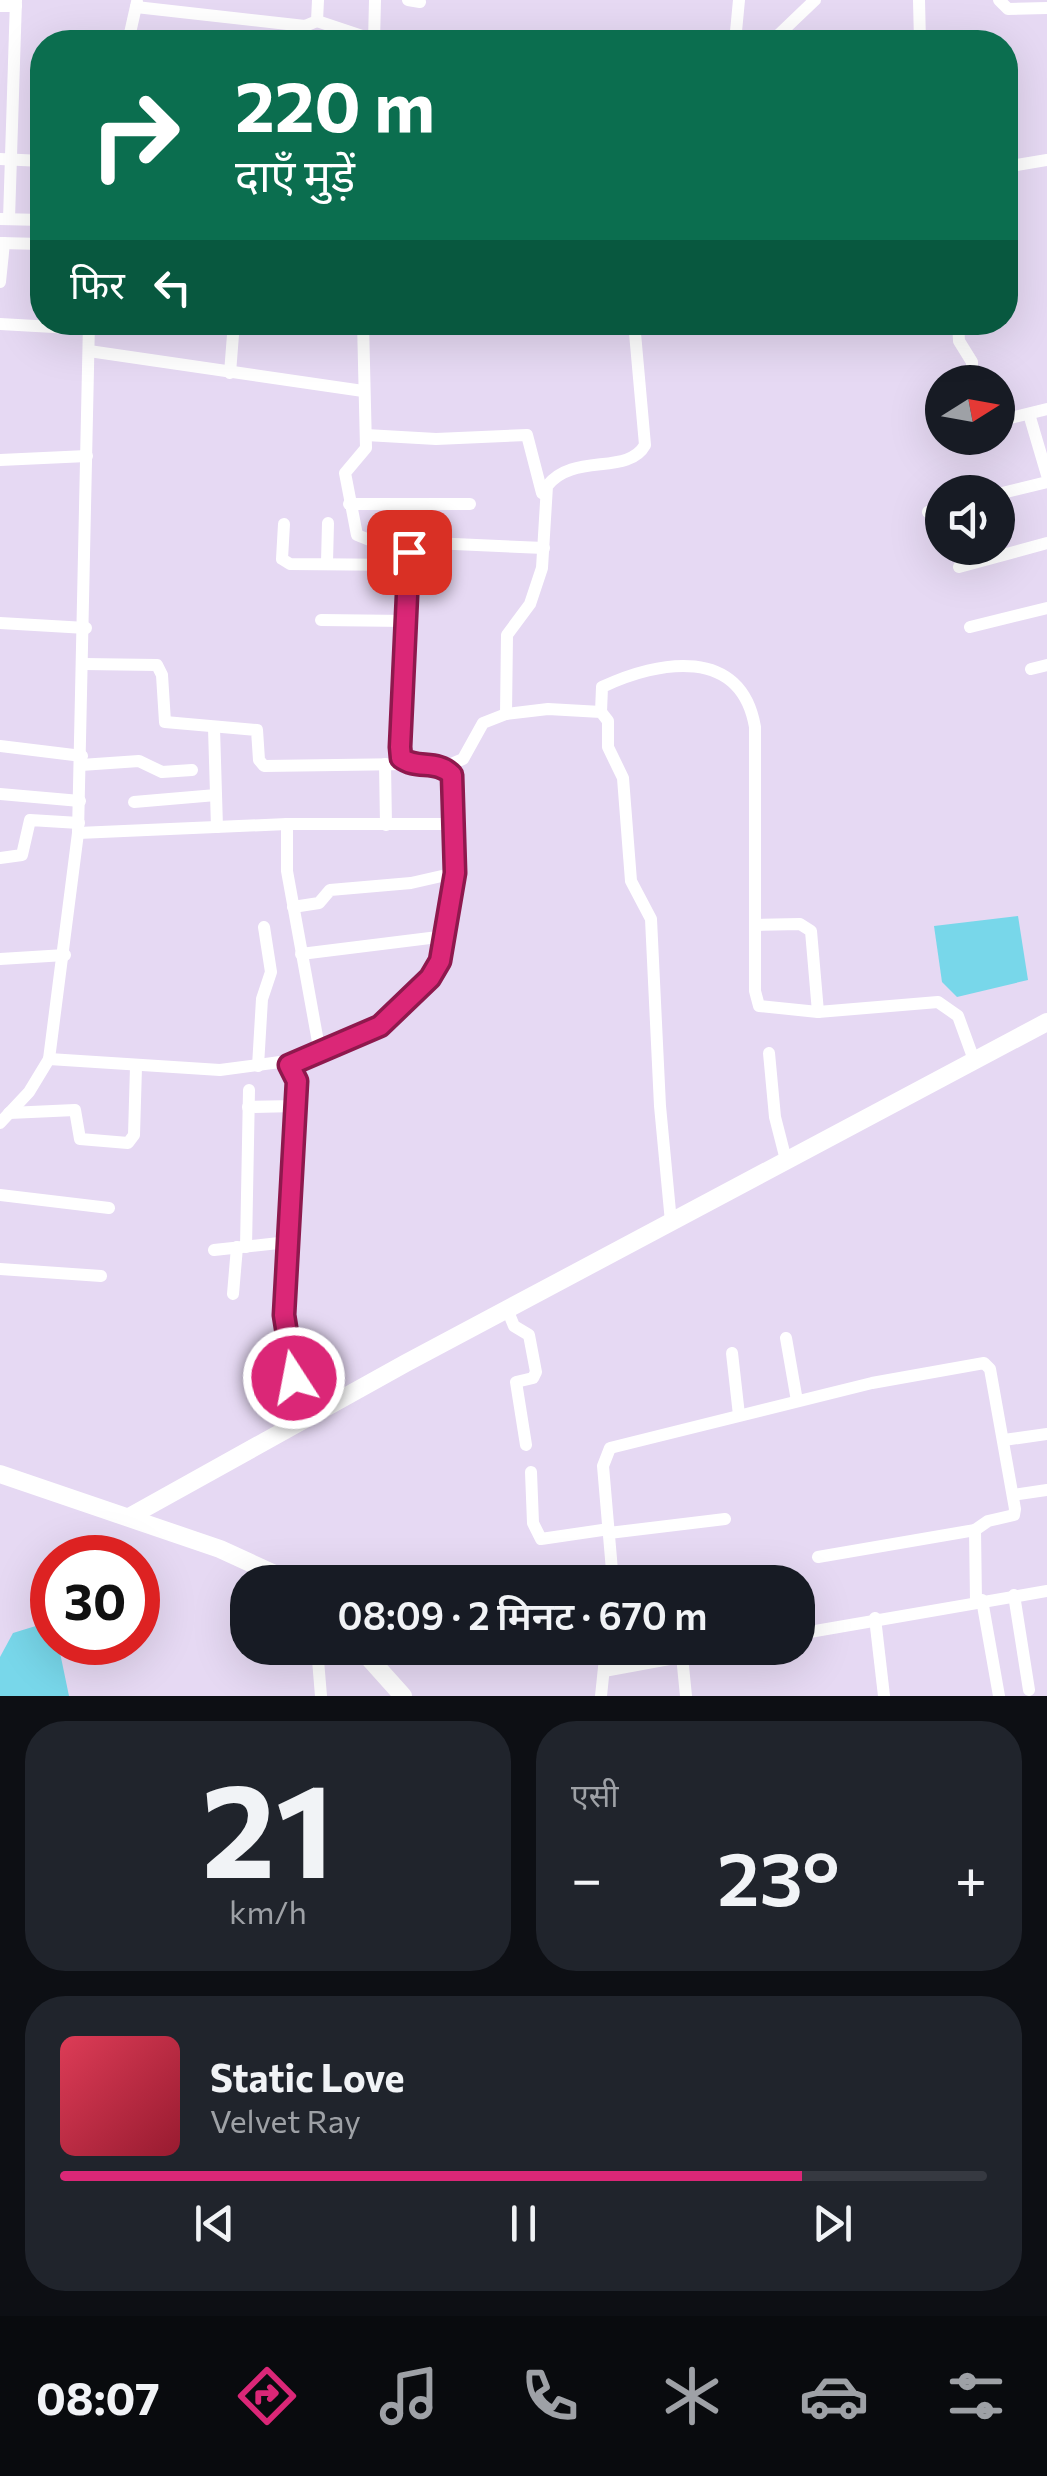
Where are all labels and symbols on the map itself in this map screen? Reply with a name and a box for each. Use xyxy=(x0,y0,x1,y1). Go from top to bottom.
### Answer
north arrow xyxy=(925,365,1015,455)
pin xyxy=(367,510,452,595)
position arrow xyxy=(242,1326,346,1430)
speed limit sign: 30 xyxy=(30,1535,160,1665)

